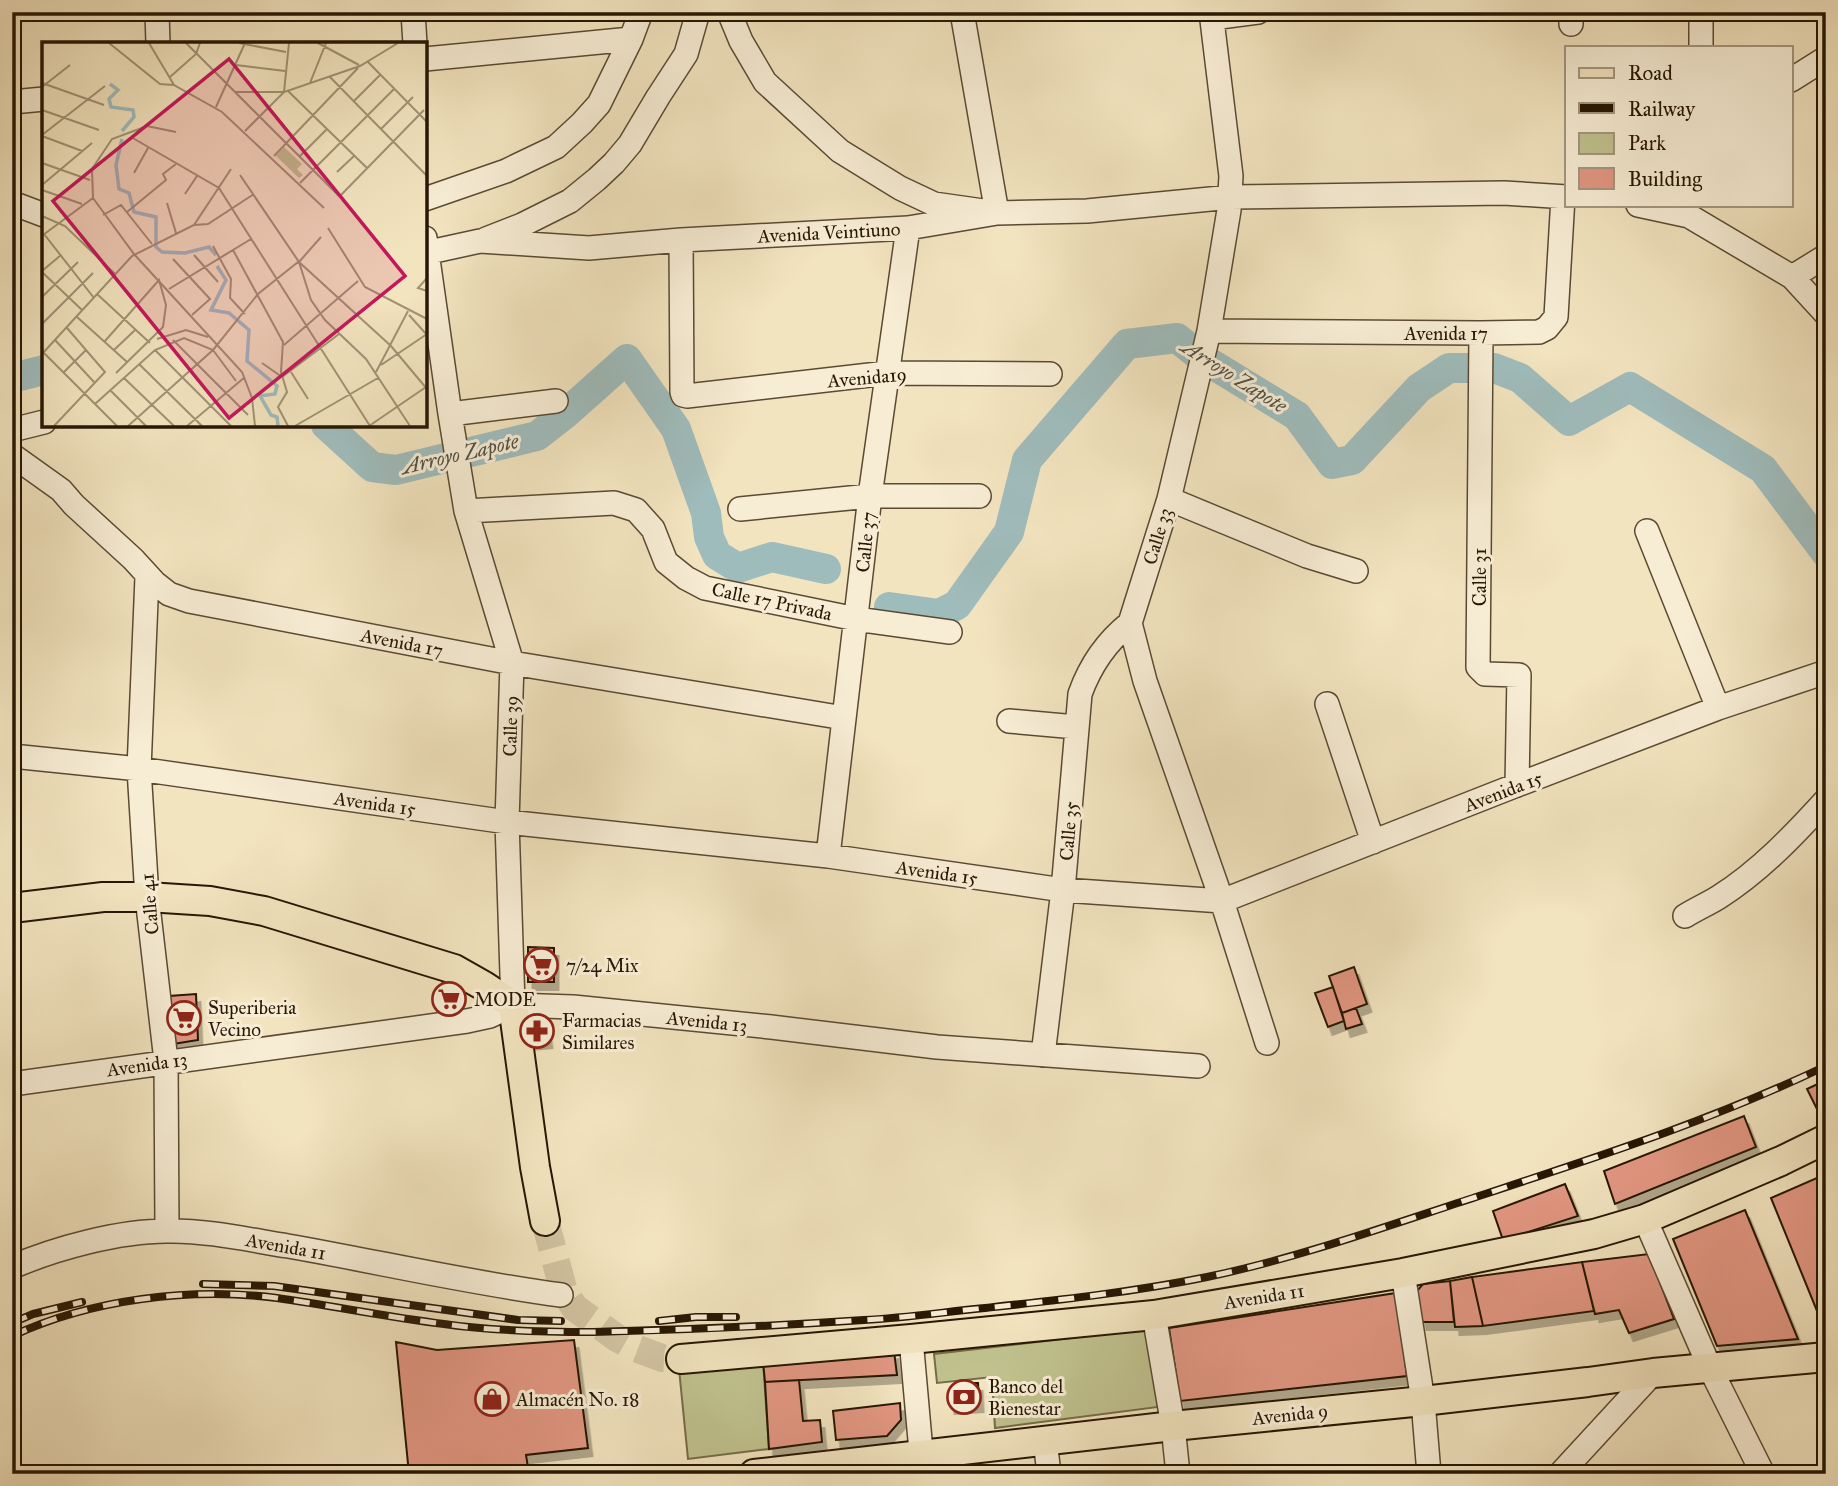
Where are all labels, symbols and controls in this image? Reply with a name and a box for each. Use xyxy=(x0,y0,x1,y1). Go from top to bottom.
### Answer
inset map xyxy=(42,42,427,427)
legend xyxy=(1565,46,1792,206)
text: Road xyxy=(1628,60,1673,86)
text: Railway xyxy=(1628,96,1696,122)
text: Park xyxy=(1628,130,1666,156)
text: Building xyxy=(1628,166,1702,192)
street label: Avenida Veintiuno xyxy=(756,217,901,248)
street label: Avenida 17 xyxy=(1403,322,1488,345)
water label: Arroyo Zapote xyxy=(1175,332,1292,419)
street label: Avenida19 xyxy=(825,363,908,393)
water label: Arroyo Zapote xyxy=(397,428,522,481)
street label: Calle 33 xyxy=(1138,505,1177,567)
street label: Calle 37 xyxy=(851,511,880,574)
street label: Calle 31 xyxy=(1468,548,1491,606)
street label: Calle 17 Privada xyxy=(710,578,835,626)
street label: Avenida 17 xyxy=(358,623,445,662)
street label: Calle 39 xyxy=(498,695,523,757)
street label: Avenida 15 xyxy=(1460,766,1546,817)
street label: Avenida 15 xyxy=(332,786,417,821)
street label: Calle 35 xyxy=(1054,800,1083,862)
street label: Avenida 15 xyxy=(894,855,979,890)
street label: Calle 41 xyxy=(135,872,164,935)
supermarket icon: 7/24 Mix xyxy=(522,946,560,984)
place label: 7/24 Mix xyxy=(566,954,639,977)
supermarket icon: MODE xyxy=(430,980,468,1018)
place label: MODE xyxy=(474,988,536,1011)
place label: Superiberia Vecino xyxy=(207,996,297,1041)
supermarket icon: Superiberia Vecino xyxy=(165,999,203,1037)
street label: Avenida 13 xyxy=(664,1006,748,1037)
place label: Farmacias Similares xyxy=(562,1009,641,1054)
pharmacy icon: Farmacias Similares xyxy=(518,1012,556,1050)
street label: Avenida 13 xyxy=(104,1047,189,1082)
street label: Avenida 11 xyxy=(243,1228,328,1265)
street label: Avenida 11 xyxy=(1221,1279,1306,1314)
place label: Banco del Bienestar xyxy=(988,1375,1064,1420)
bank icon: Banco del Bienestar xyxy=(945,1378,983,1416)
shop icon: Almacén No. 18 xyxy=(473,1380,511,1418)
place label: Almacén No. 18 xyxy=(515,1388,639,1411)
street label: Avenida 9 xyxy=(1250,1399,1329,1430)

